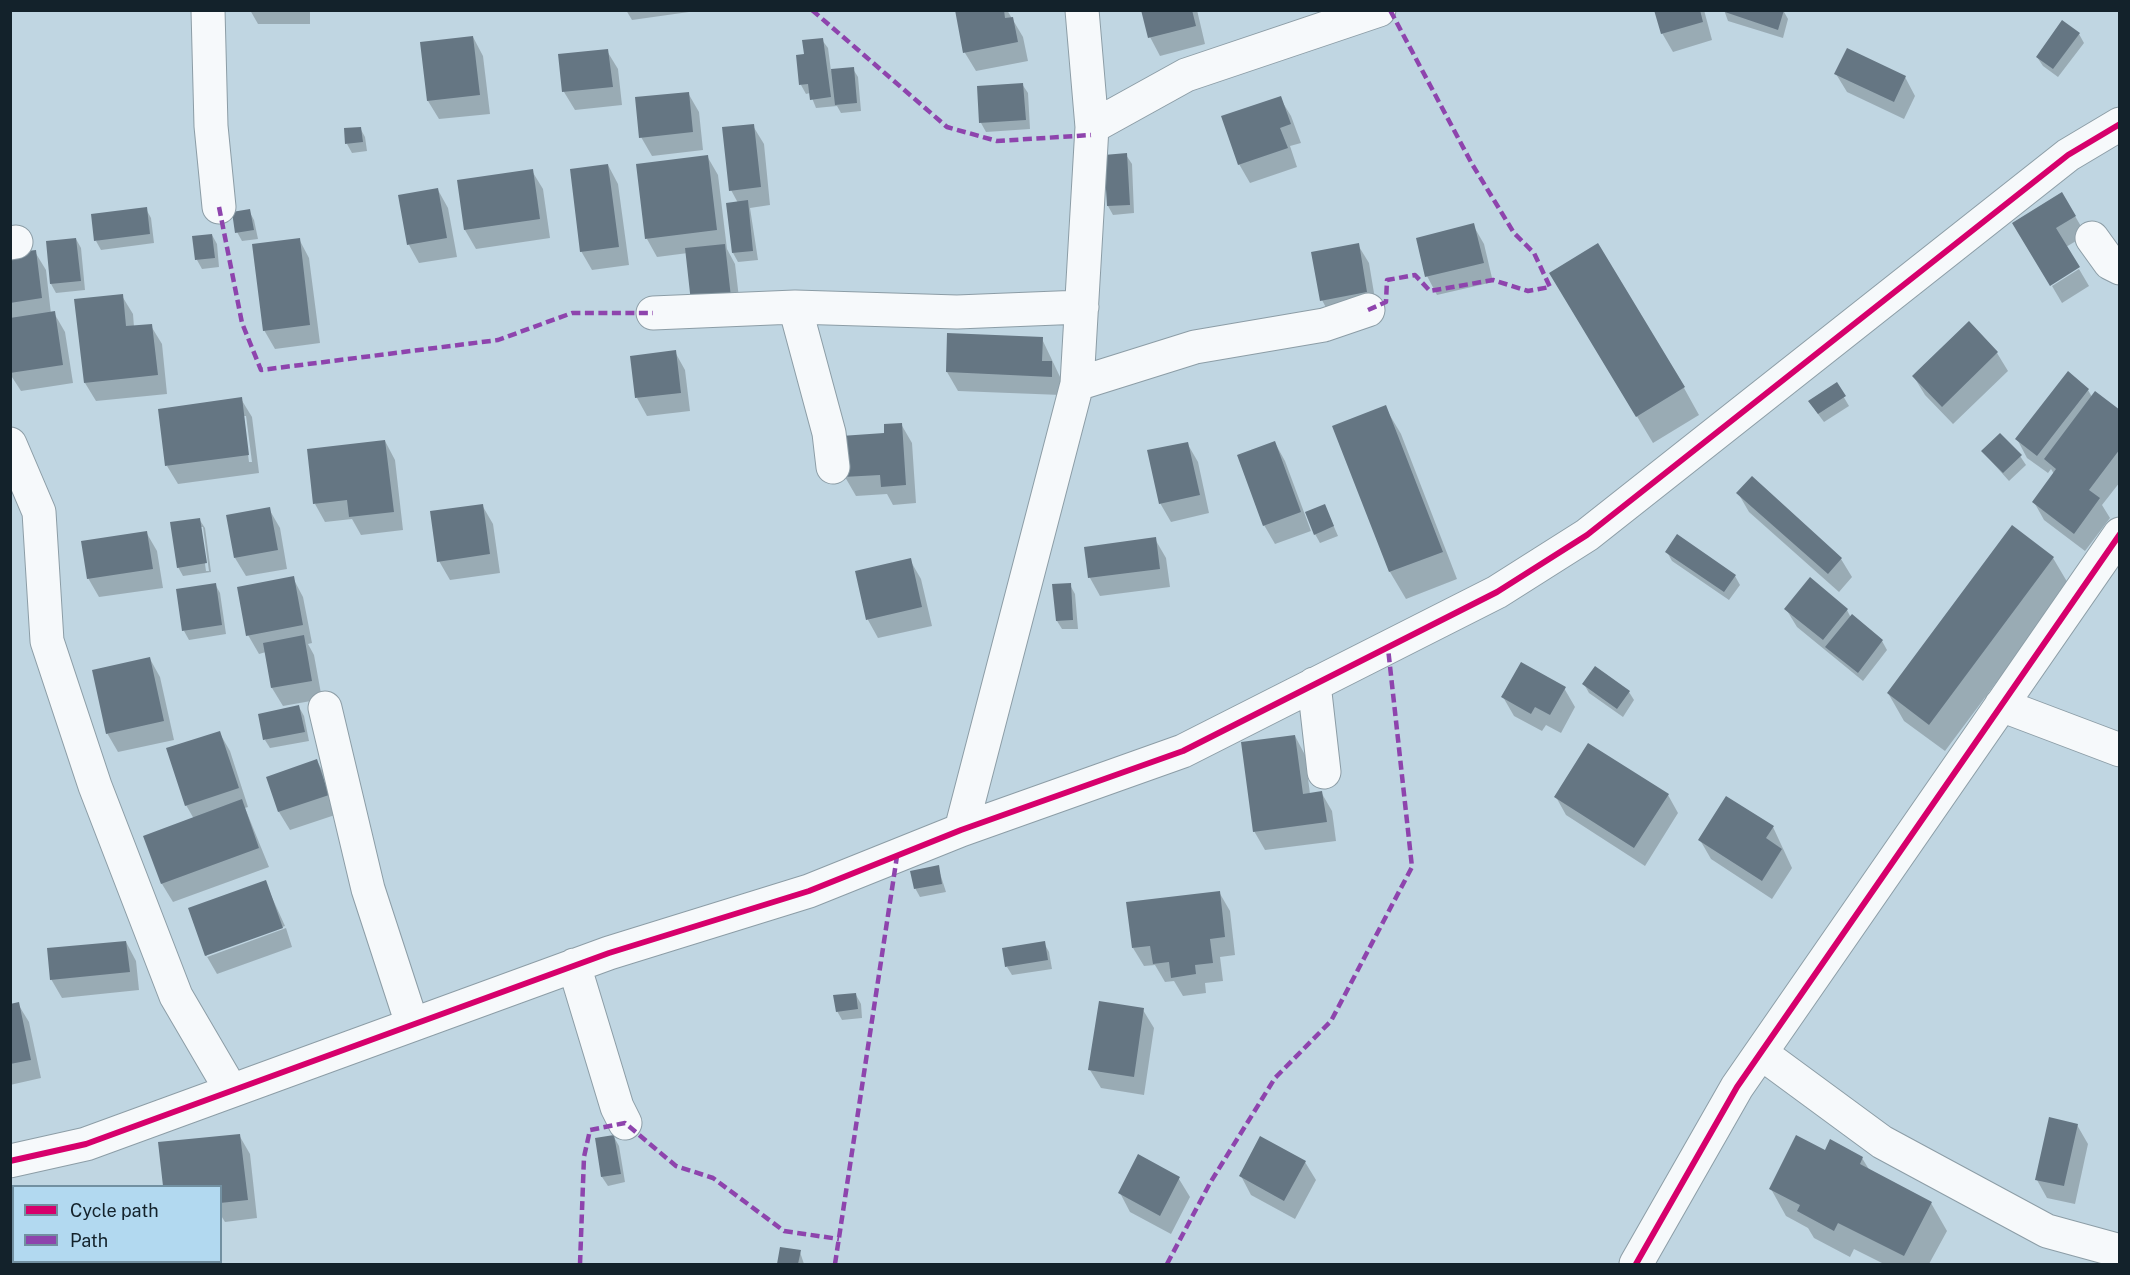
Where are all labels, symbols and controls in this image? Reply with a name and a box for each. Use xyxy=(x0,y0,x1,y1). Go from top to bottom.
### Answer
legend xyxy=(12,1185,222,1263)
text: Cycle path xyxy=(70,1200,159,1221)
text: Path xyxy=(70,1230,108,1251)

